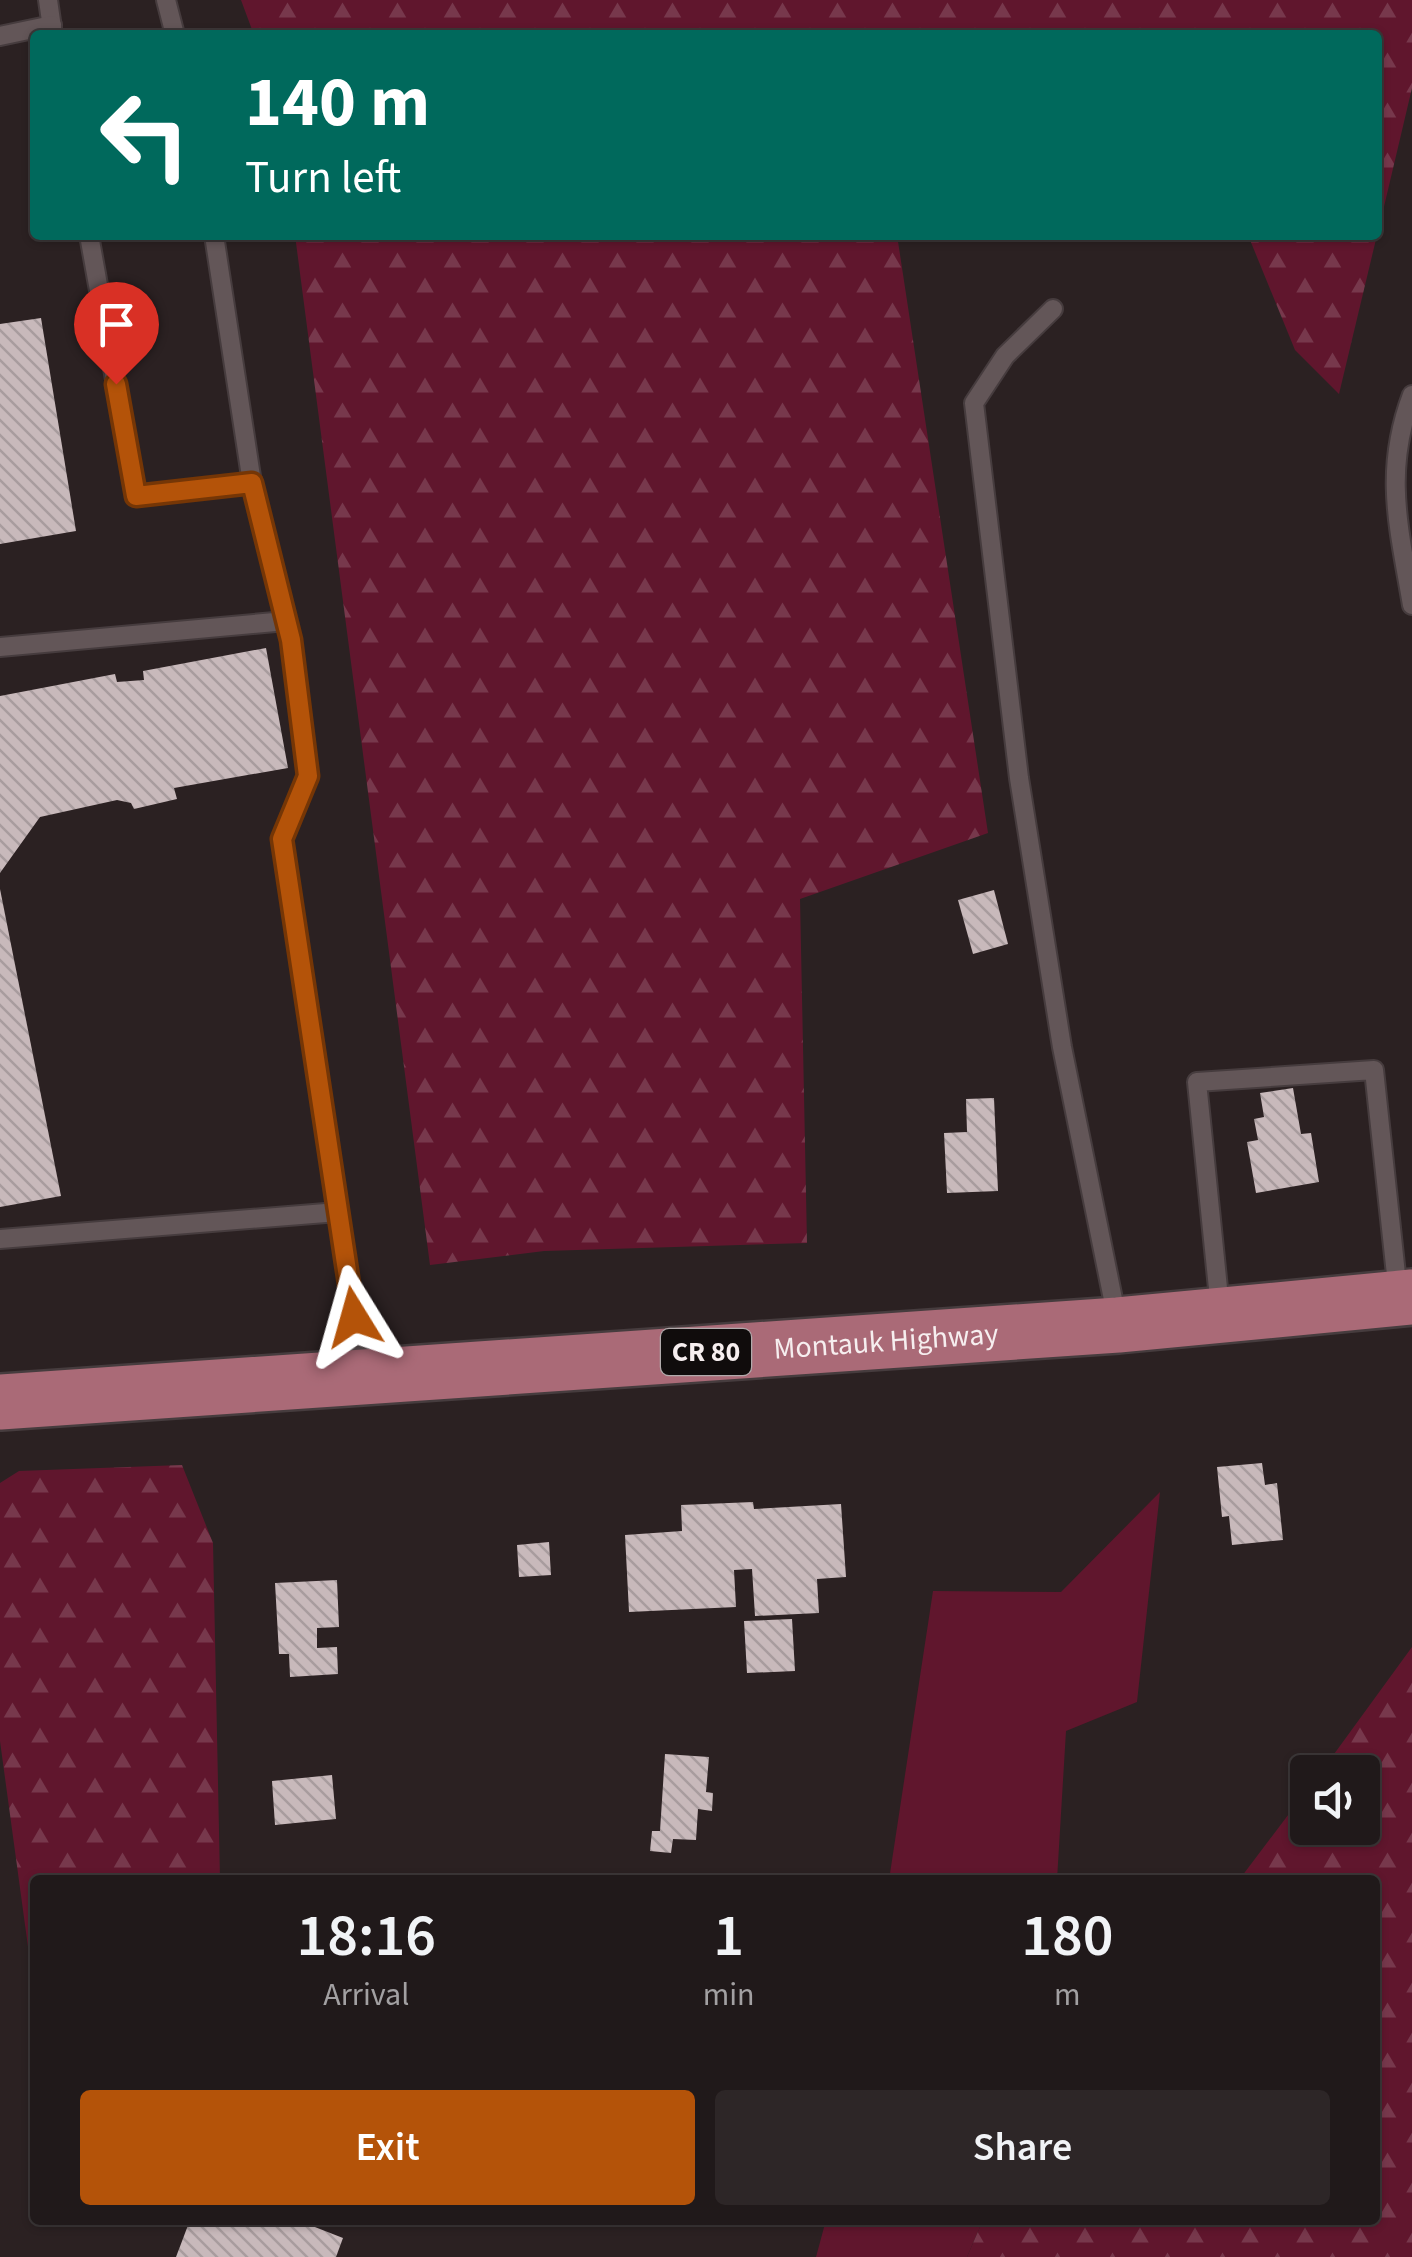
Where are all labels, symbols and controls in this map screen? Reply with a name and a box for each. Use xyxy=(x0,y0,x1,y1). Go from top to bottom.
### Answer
text: 140 m xyxy=(245,53,430,153)
icon: left xyxy=(80,70,210,200)
text: Turn left xyxy=(245,146,401,210)
pin xyxy=(74,282,159,385)
icon: arrive xyxy=(89,297,144,352)
position arrow xyxy=(302,1265,406,1369)
street label: Montauk Highway xyxy=(772,1312,1000,1370)
road number: CR 80 xyxy=(661,1329,751,1375)
map controls xyxy=(1290,1755,1380,1845)
button: sound xyxy=(1290,1755,1380,1845)
text: 18:16 xyxy=(297,1894,436,1979)
text: 1 xyxy=(713,1894,744,1979)
text: 180 xyxy=(1021,1894,1113,1979)
text: Arrival xyxy=(323,1972,409,2018)
text: min xyxy=(703,1972,755,2018)
text: m xyxy=(1054,1972,1081,2018)
button: Exit xyxy=(80,2090,695,2205)
button: Share xyxy=(715,2090,1330,2205)

